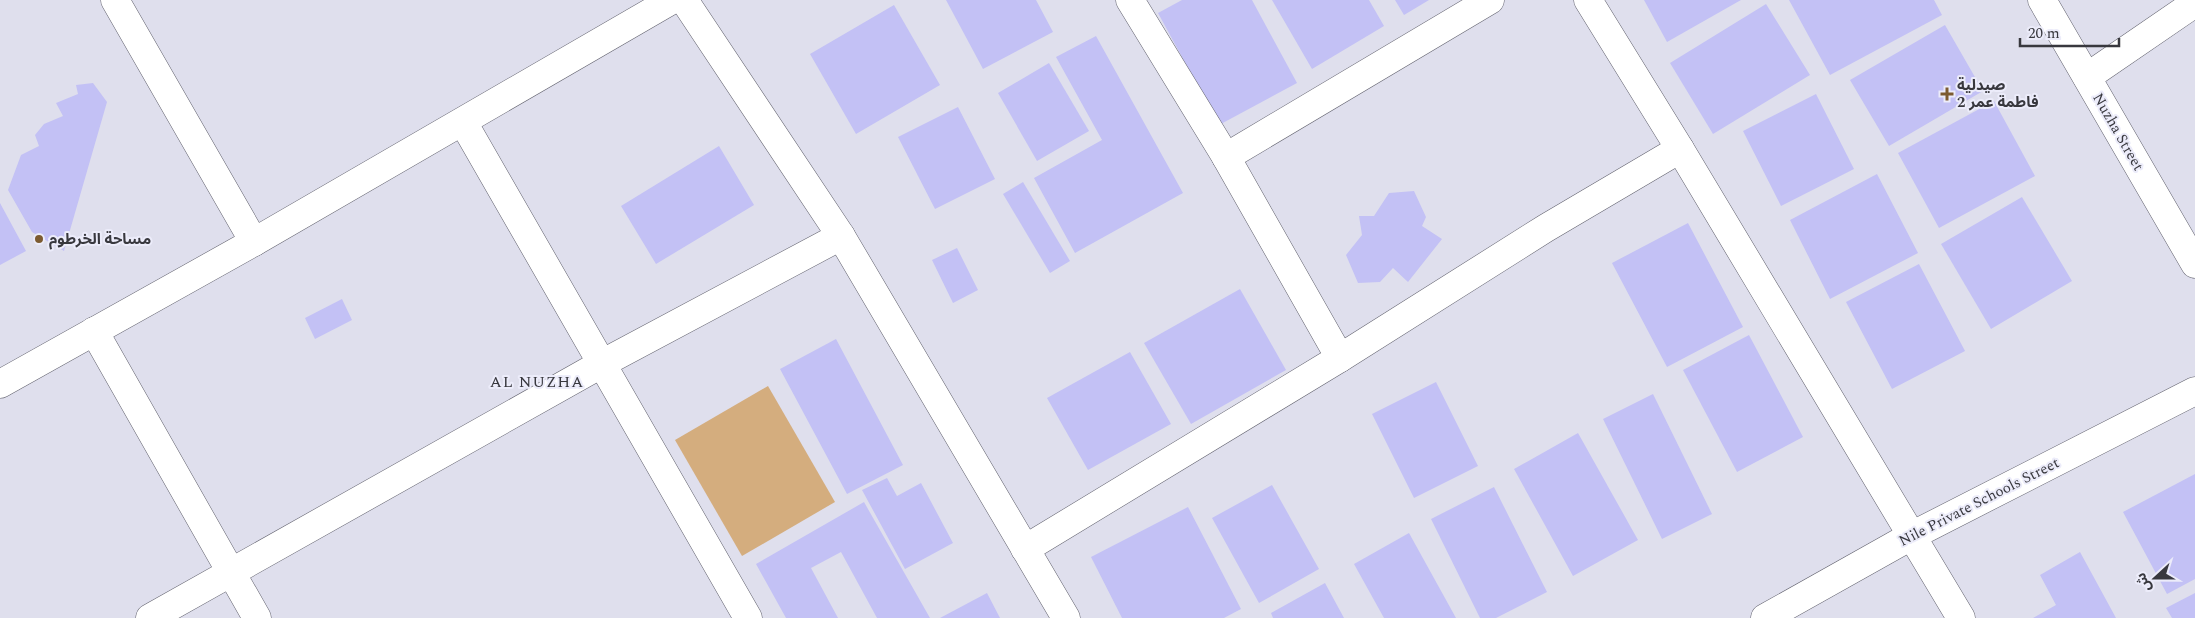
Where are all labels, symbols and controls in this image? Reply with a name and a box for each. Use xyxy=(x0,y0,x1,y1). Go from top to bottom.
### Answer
scale bar xyxy=(2020,15,2119,47)
text: 20 m xyxy=(2028,22,2060,45)
place label: صيدلية فاطمة عمر 2 xyxy=(1957,74,2039,114)
marker: صيدلية فاطمة عمر 2 xyxy=(1941,88,1953,100)
street label: Nuzha Street xyxy=(2086,89,2150,175)
place label: مساحة الخرطوم xyxy=(49,228,151,251)
marker: مساحة الخرطوم xyxy=(33,233,45,245)
district label: AL NUZHA xyxy=(490,370,584,394)
street label: Nile Private Schools Street xyxy=(1895,451,2063,553)
north arrow xyxy=(2130,553,2180,603)
text: ش xyxy=(2130,570,2157,595)

